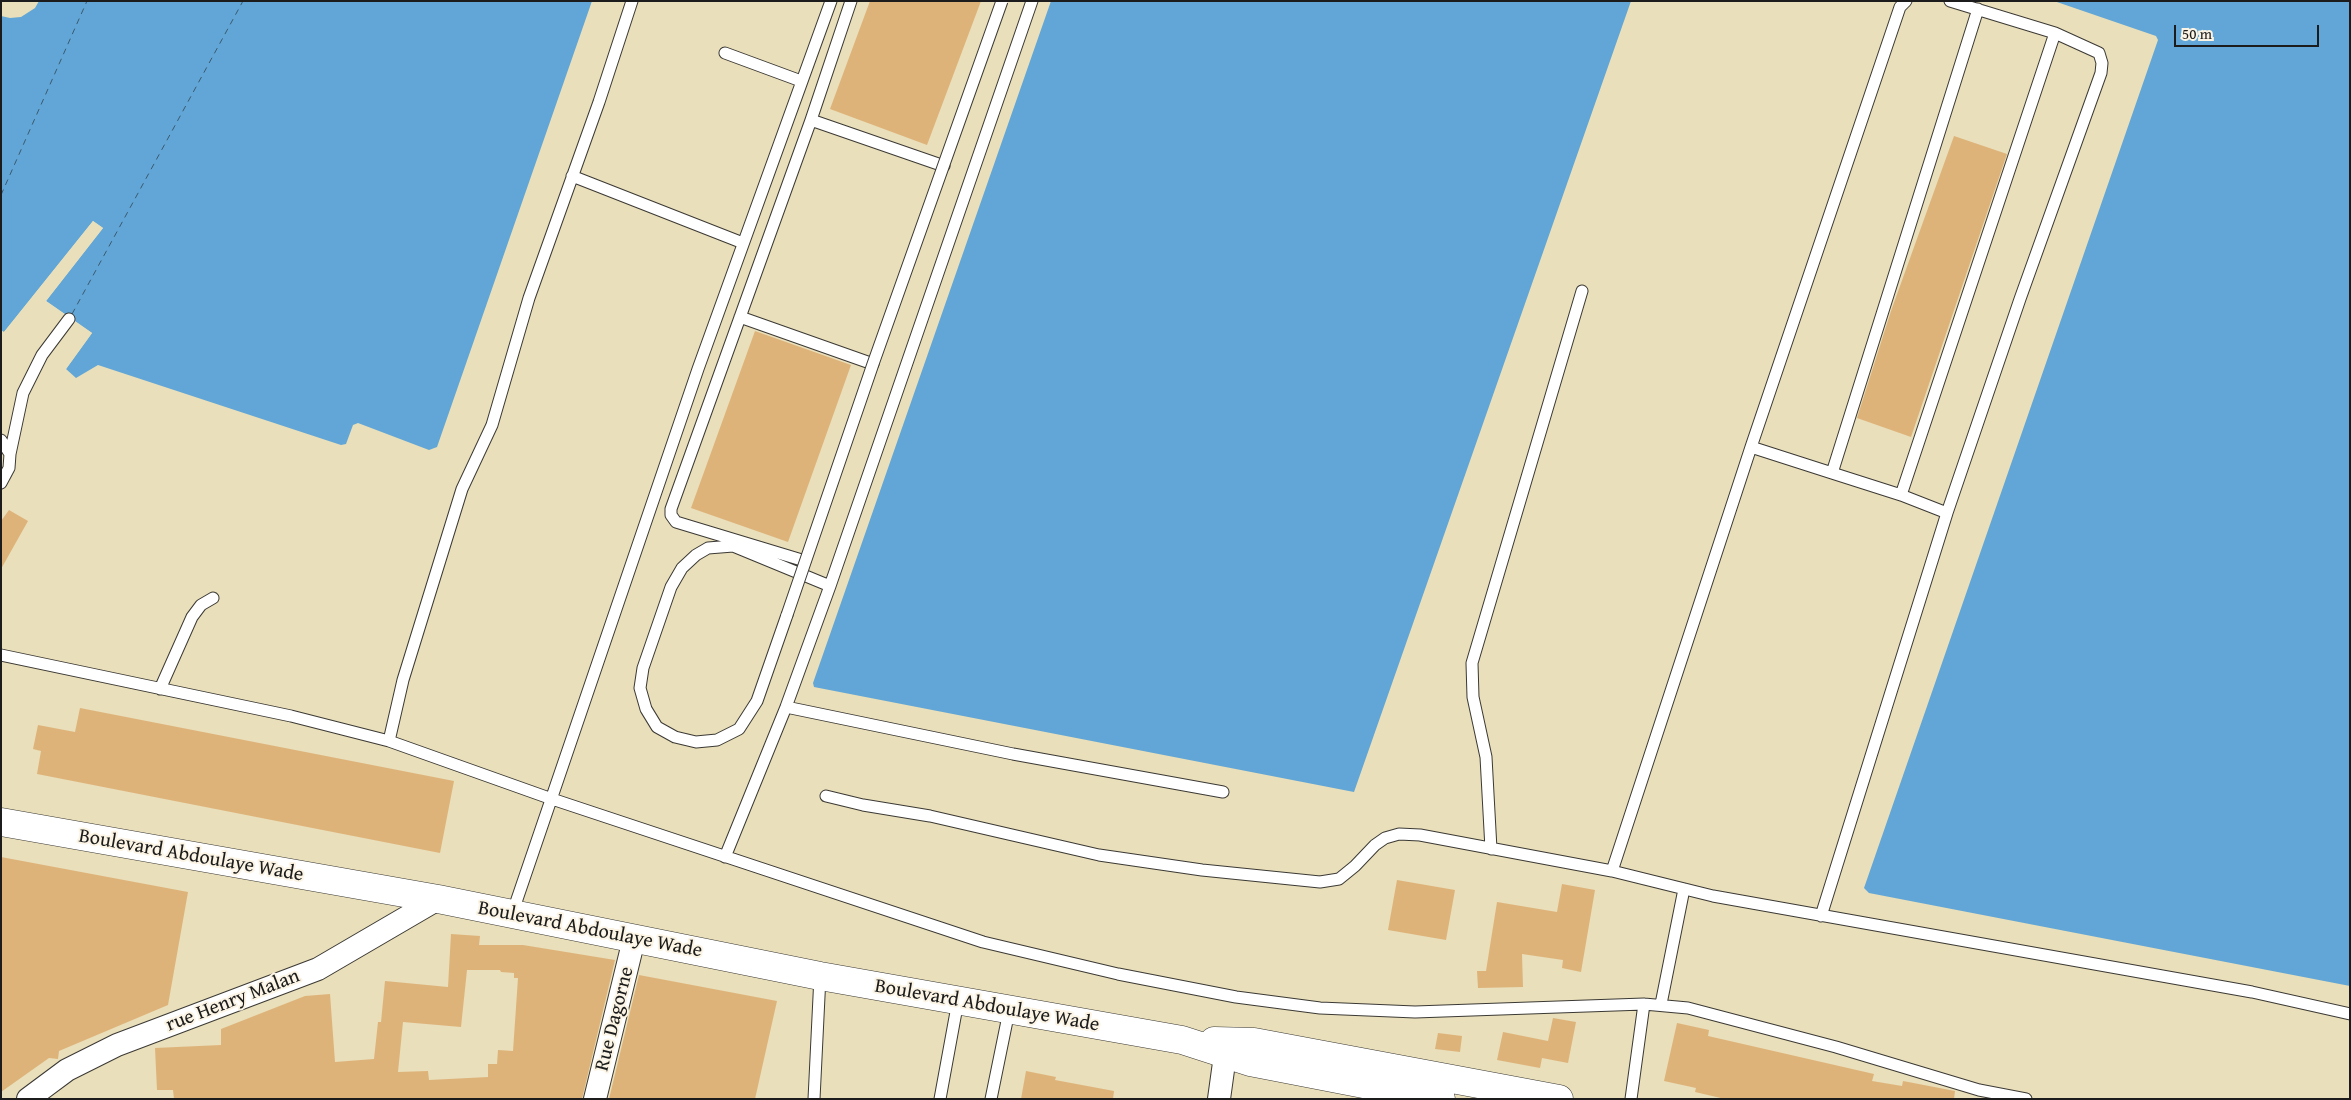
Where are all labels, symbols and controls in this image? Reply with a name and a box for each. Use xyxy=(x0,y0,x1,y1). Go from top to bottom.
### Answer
scale bar xyxy=(2176,15,2321,47)
text: 50 m xyxy=(2182,23,2212,44)
street label: Boulevard Abdoulaye Wade xyxy=(77,824,305,888)
street label: Boulevard Abdoulaye Wade xyxy=(476,896,704,964)
street label: rue Henry Malan xyxy=(163,964,303,1038)
street label: Rue Dagorne xyxy=(590,964,640,1074)
street label: Boulevard Abdoulaye Wade xyxy=(873,974,1101,1038)

